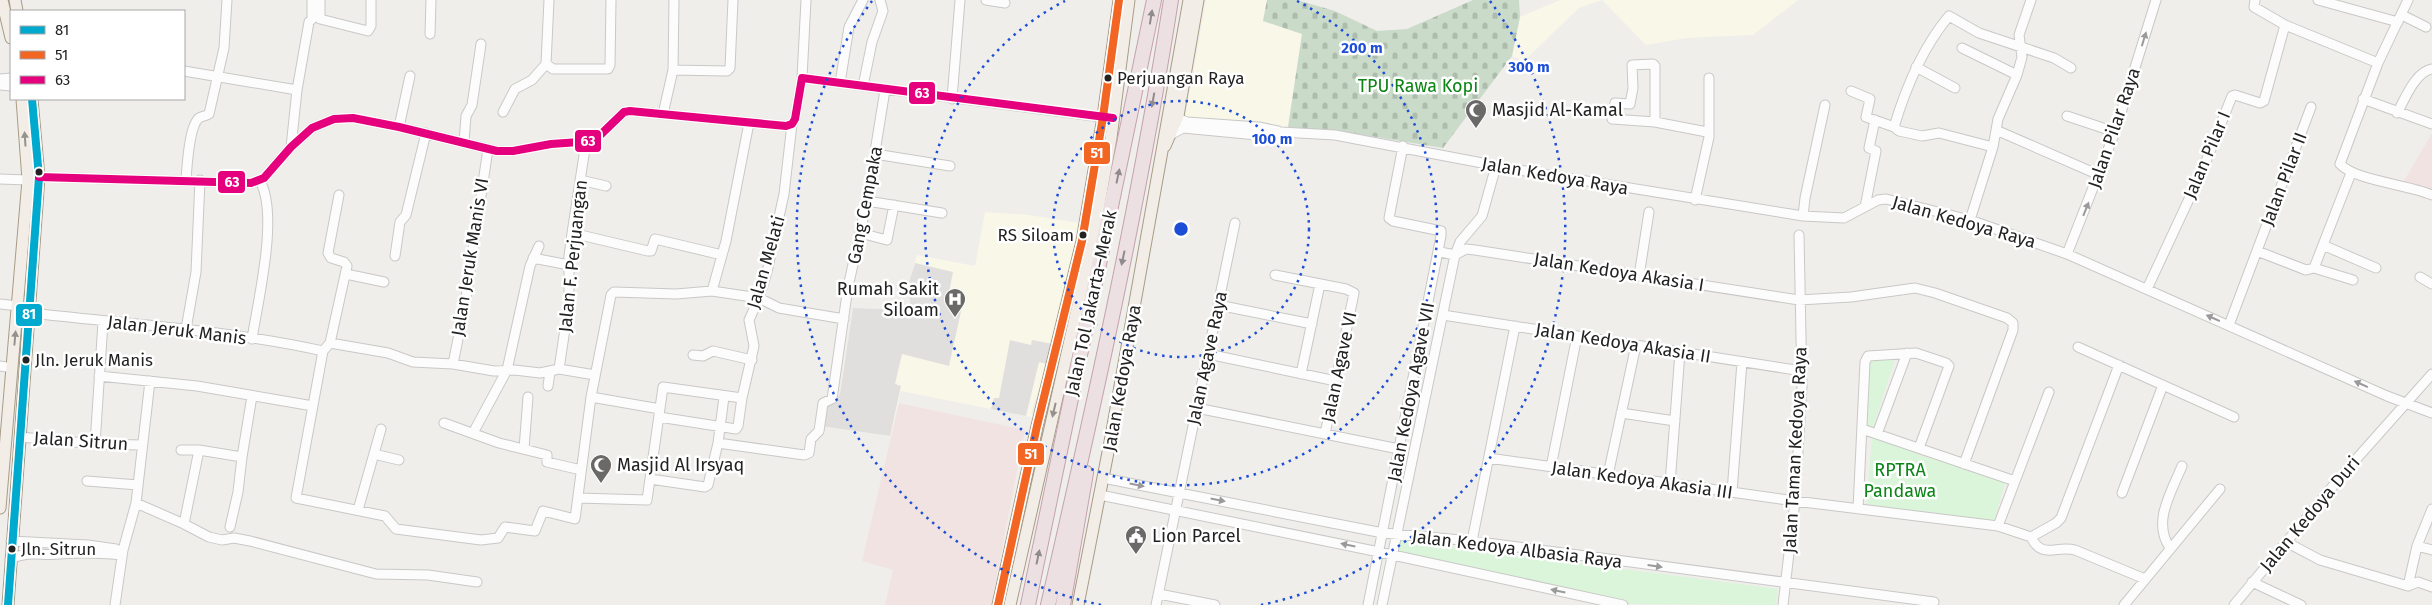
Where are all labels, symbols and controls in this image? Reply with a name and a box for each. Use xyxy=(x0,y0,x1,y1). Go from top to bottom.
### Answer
one-way arrow xyxy=(1147,8,1155,24)
legend xyxy=(10,10,185,100)
text: 81 xyxy=(55,21,69,39)
one-way arrow xyxy=(2141,31,2149,46)
text: 200 m xyxy=(1341,39,1383,57)
text: 51 xyxy=(55,46,68,64)
text: 300 m xyxy=(1507,58,1550,76)
street label: Jalan Pilar Raya xyxy=(2083,65,2145,191)
place label: Perjuangan Raya xyxy=(1117,68,1245,89)
text: 63 xyxy=(55,71,70,89)
marker: Perjuangan Raya xyxy=(1103,73,1113,83)
park label: TPU Rawa Kopi xyxy=(1358,75,1478,97)
line badge: 63 xyxy=(908,81,936,105)
text: 63 xyxy=(914,85,930,102)
one-way arrow xyxy=(1149,92,1157,108)
mosque icon: Masjid Al-Kamal xyxy=(1464,98,1488,129)
place label: Masjid Al-Kamal xyxy=(1492,99,1623,121)
street label: Jalan Pilar I xyxy=(2179,108,2235,202)
line badge: 63 xyxy=(574,129,602,153)
street label: Jalan Pilar II xyxy=(2256,129,2312,229)
text: 100 m xyxy=(1252,130,1292,148)
one-way arrow xyxy=(20,131,28,147)
text: 63 xyxy=(580,133,596,150)
line badge: 51 xyxy=(1083,141,1111,165)
street label: Gang Cempaka xyxy=(843,144,887,266)
text: 51 xyxy=(1090,145,1104,162)
street label: Jalan Kedoya Raya xyxy=(1480,152,1630,200)
unlabelled marker xyxy=(34,167,44,177)
one-way arrow xyxy=(1114,168,1122,183)
line badge: 63 xyxy=(217,170,246,194)
text: 63 xyxy=(224,174,240,191)
street label: Jalan Jeruk Manis VI xyxy=(447,176,493,338)
street label: Jalan F. Perjuangan xyxy=(554,178,592,334)
street label: Jalan Kedoya Raya xyxy=(1890,191,2038,253)
one-way arrow xyxy=(2082,201,2090,216)
street label: Jalan Tol Jakarta–Merak xyxy=(1061,207,1122,398)
street label: Jalan Melati xyxy=(742,213,790,311)
centre of rings xyxy=(1172,220,1190,238)
place label: RS Siloam xyxy=(998,225,1074,246)
marker: RS Siloam xyxy=(1078,230,1088,240)
street label: Jalan Kedoya Akasia I xyxy=(1532,248,1706,296)
one-way arrow xyxy=(1119,250,1127,266)
place label: Rumah Sakit Siloam xyxy=(837,278,939,321)
hospital icon: Rumah Sakit Siloam xyxy=(943,287,967,318)
street label: Jalan Agave Raya xyxy=(1182,289,1232,427)
street label: Jalan Kedoya Agave VII xyxy=(1383,300,1439,484)
line badge: 81 xyxy=(15,303,43,327)
street label: Jalan Kedoya Raya xyxy=(1098,303,1146,453)
text: 81 xyxy=(22,306,36,323)
street label: Jalan Agave VI xyxy=(1316,309,1362,425)
street label: Jalan Jeruk Manis xyxy=(106,311,248,349)
one-way arrow xyxy=(2206,314,2220,322)
street label: Jalan Kedoya Akasia II xyxy=(1534,318,1712,368)
one-way arrow xyxy=(11,330,19,346)
street label: Jalan Taman Kedoya Raya xyxy=(1779,346,1811,554)
place label: Jln. Jeruk Manis xyxy=(35,350,153,371)
marker: Jln. Jeruk Manis xyxy=(21,355,31,365)
one-way arrow xyxy=(2354,380,2368,388)
one-way arrow xyxy=(1050,403,1058,418)
street label: Jalan Sitrun xyxy=(33,427,129,455)
line badge: 51 xyxy=(1017,442,1045,466)
text: 51 xyxy=(1024,446,1038,463)
street label: Jalan Kedoya Duri xyxy=(2255,452,2365,576)
mosque icon: Masjid Al Irsyaq xyxy=(589,453,613,484)
place label: Masjid Al Irsyaq xyxy=(617,454,744,476)
street label: Jalan Kedoya Akasia III xyxy=(1550,456,1734,504)
park label: RPTRA Pandawa xyxy=(1864,459,1936,502)
one-way arrow xyxy=(1129,481,1144,489)
one-way arrow xyxy=(1210,497,1226,505)
public building icon: Lion Parcel xyxy=(1124,524,1148,555)
place label: Lion Parcel xyxy=(1152,525,1241,547)
street label: Jalan Kedoya Albasia Raya xyxy=(1410,525,1624,573)
place label: Jln. Sitrun xyxy=(21,539,96,560)
one-way arrow xyxy=(1340,541,1356,549)
marker: Jln. Sitrun xyxy=(7,544,17,554)
one-way arrow xyxy=(1034,549,1042,565)
one-way arrow xyxy=(1647,562,1663,570)
one-way arrow xyxy=(1551,587,1566,595)

